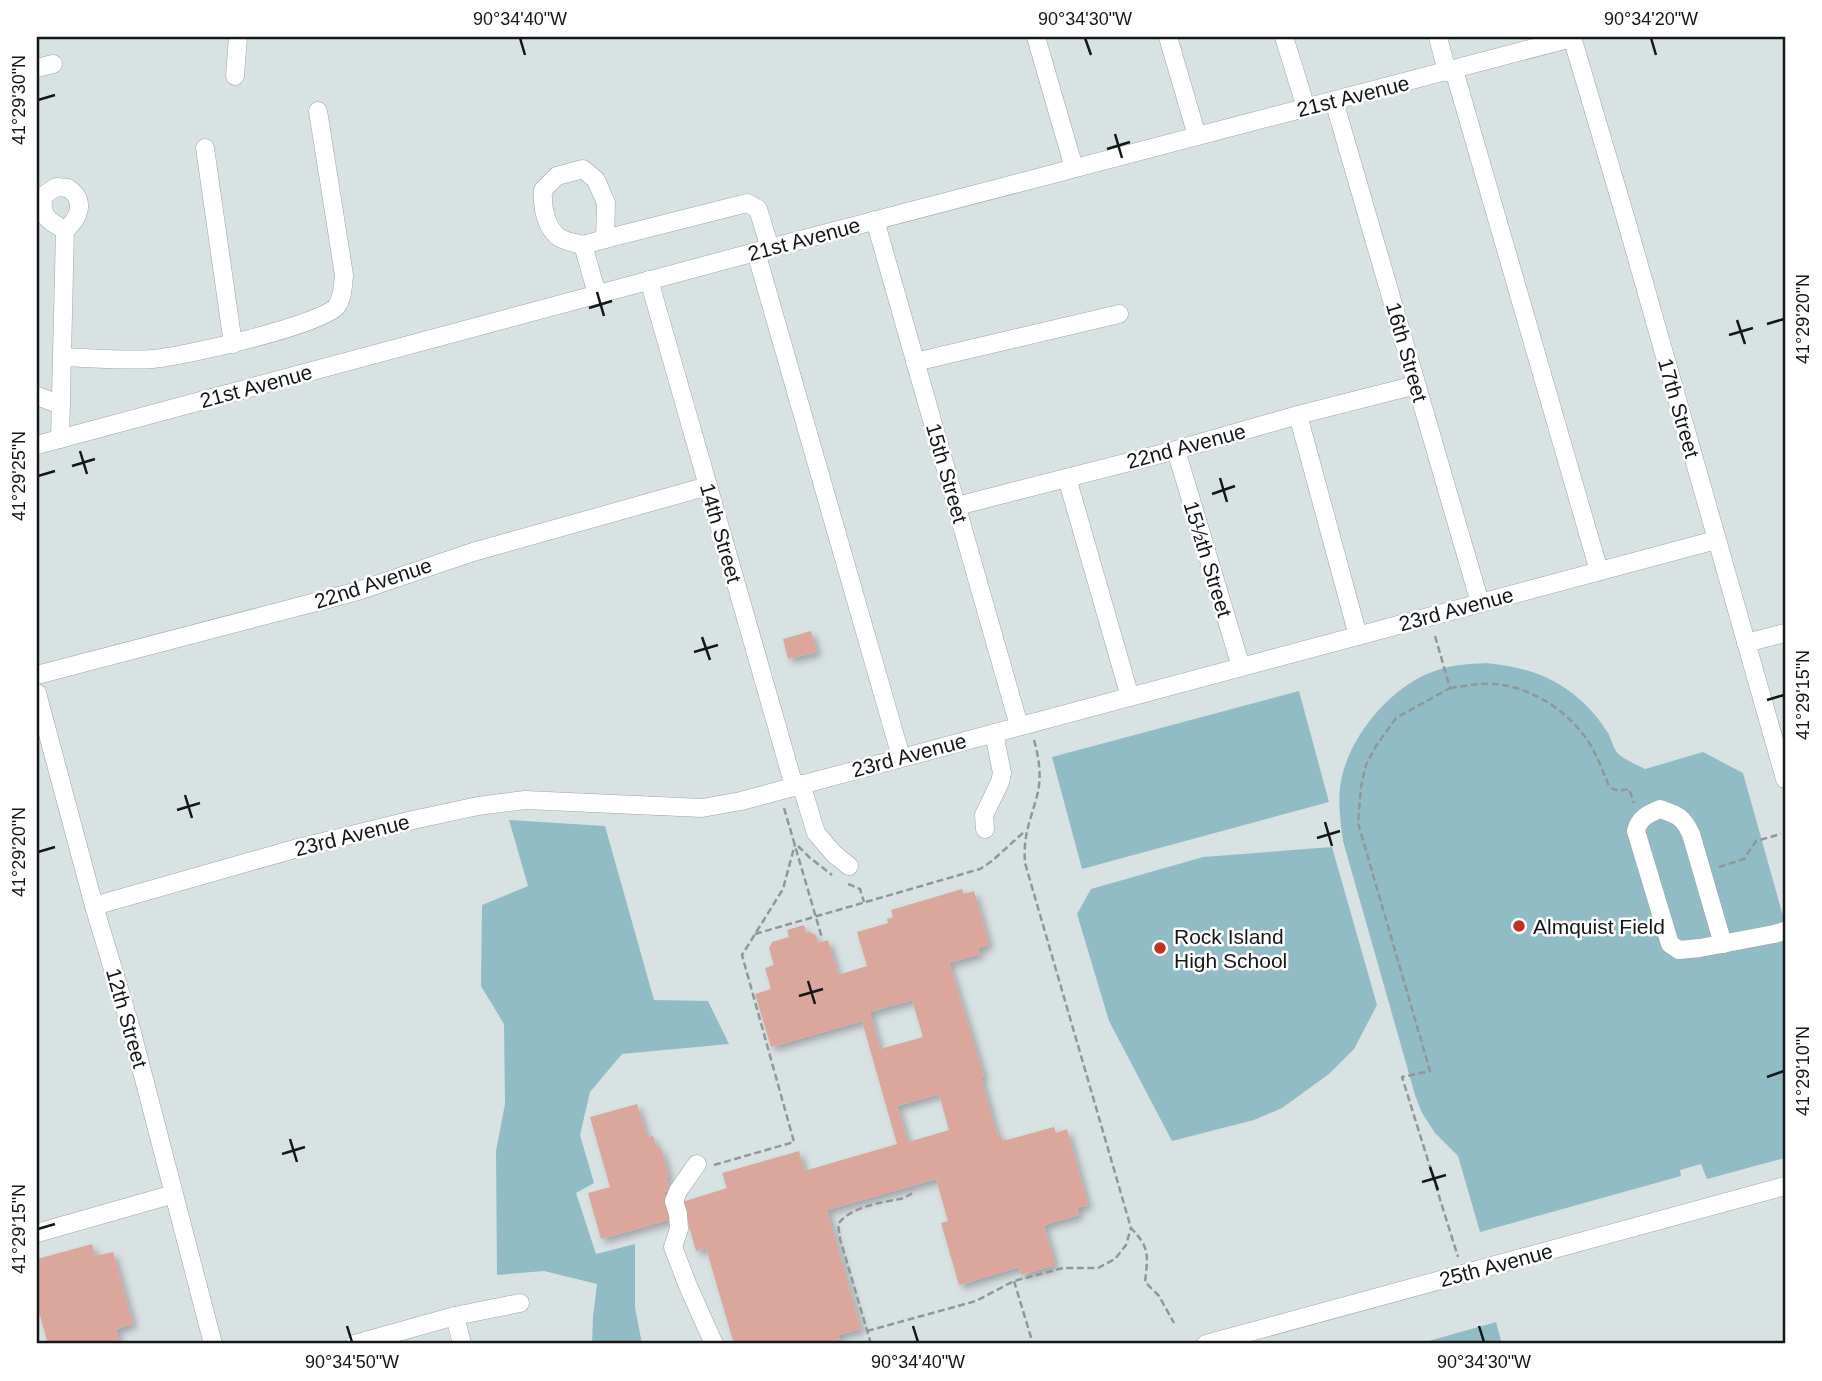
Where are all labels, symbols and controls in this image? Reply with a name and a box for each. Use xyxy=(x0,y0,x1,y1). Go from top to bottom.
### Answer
text: 90°34'40"W xyxy=(473,9,567,29)
text: 90°34'30"W xyxy=(1038,9,1132,29)
text: 90°34'20"W xyxy=(1604,9,1698,29)
text: 41°29'30"N xyxy=(9,55,29,145)
street label: 21st Avenue xyxy=(1294,71,1412,121)
street label: 21st Avenue xyxy=(745,213,863,265)
text: 41°29'20"N xyxy=(1793,274,1813,364)
street label: 16th Street xyxy=(1382,299,1432,405)
street label: 17th Street xyxy=(1654,355,1704,461)
street label: 21st Avenue xyxy=(197,360,315,412)
street label: 22nd Avenue xyxy=(1124,419,1248,473)
street label: 15th Street xyxy=(922,420,972,526)
text: 41°29'25"N xyxy=(9,431,29,521)
street label: 14th Street xyxy=(696,480,746,586)
street label: 15½th Street xyxy=(1179,498,1237,620)
street label: 22nd Avenue xyxy=(311,553,435,613)
street label: 23rd Avenue xyxy=(1396,583,1516,635)
text: 41°29'15"N xyxy=(1793,650,1813,740)
street label: 23rd Avenue xyxy=(849,729,969,781)
text: 41°29'20"N xyxy=(9,807,29,897)
street label: 23rd Avenue xyxy=(292,810,412,860)
place label: Almquist Field xyxy=(1533,915,1665,938)
marker: Almquist Field xyxy=(1511,918,1527,934)
place label: Rock Island High School xyxy=(1174,925,1287,972)
marker: Rock Island High School xyxy=(1152,940,1168,956)
street label: 12th Street xyxy=(102,965,152,1071)
text: 41°29'10"N xyxy=(1793,1026,1813,1116)
text: 41°29'15"N xyxy=(9,1184,29,1274)
street label: 25th Avenue xyxy=(1437,1239,1555,1291)
text: 90°34'50"W xyxy=(305,1352,399,1372)
text: 90°34'40"W xyxy=(871,1352,965,1372)
text: 90°34'30"W xyxy=(1437,1352,1531,1372)

